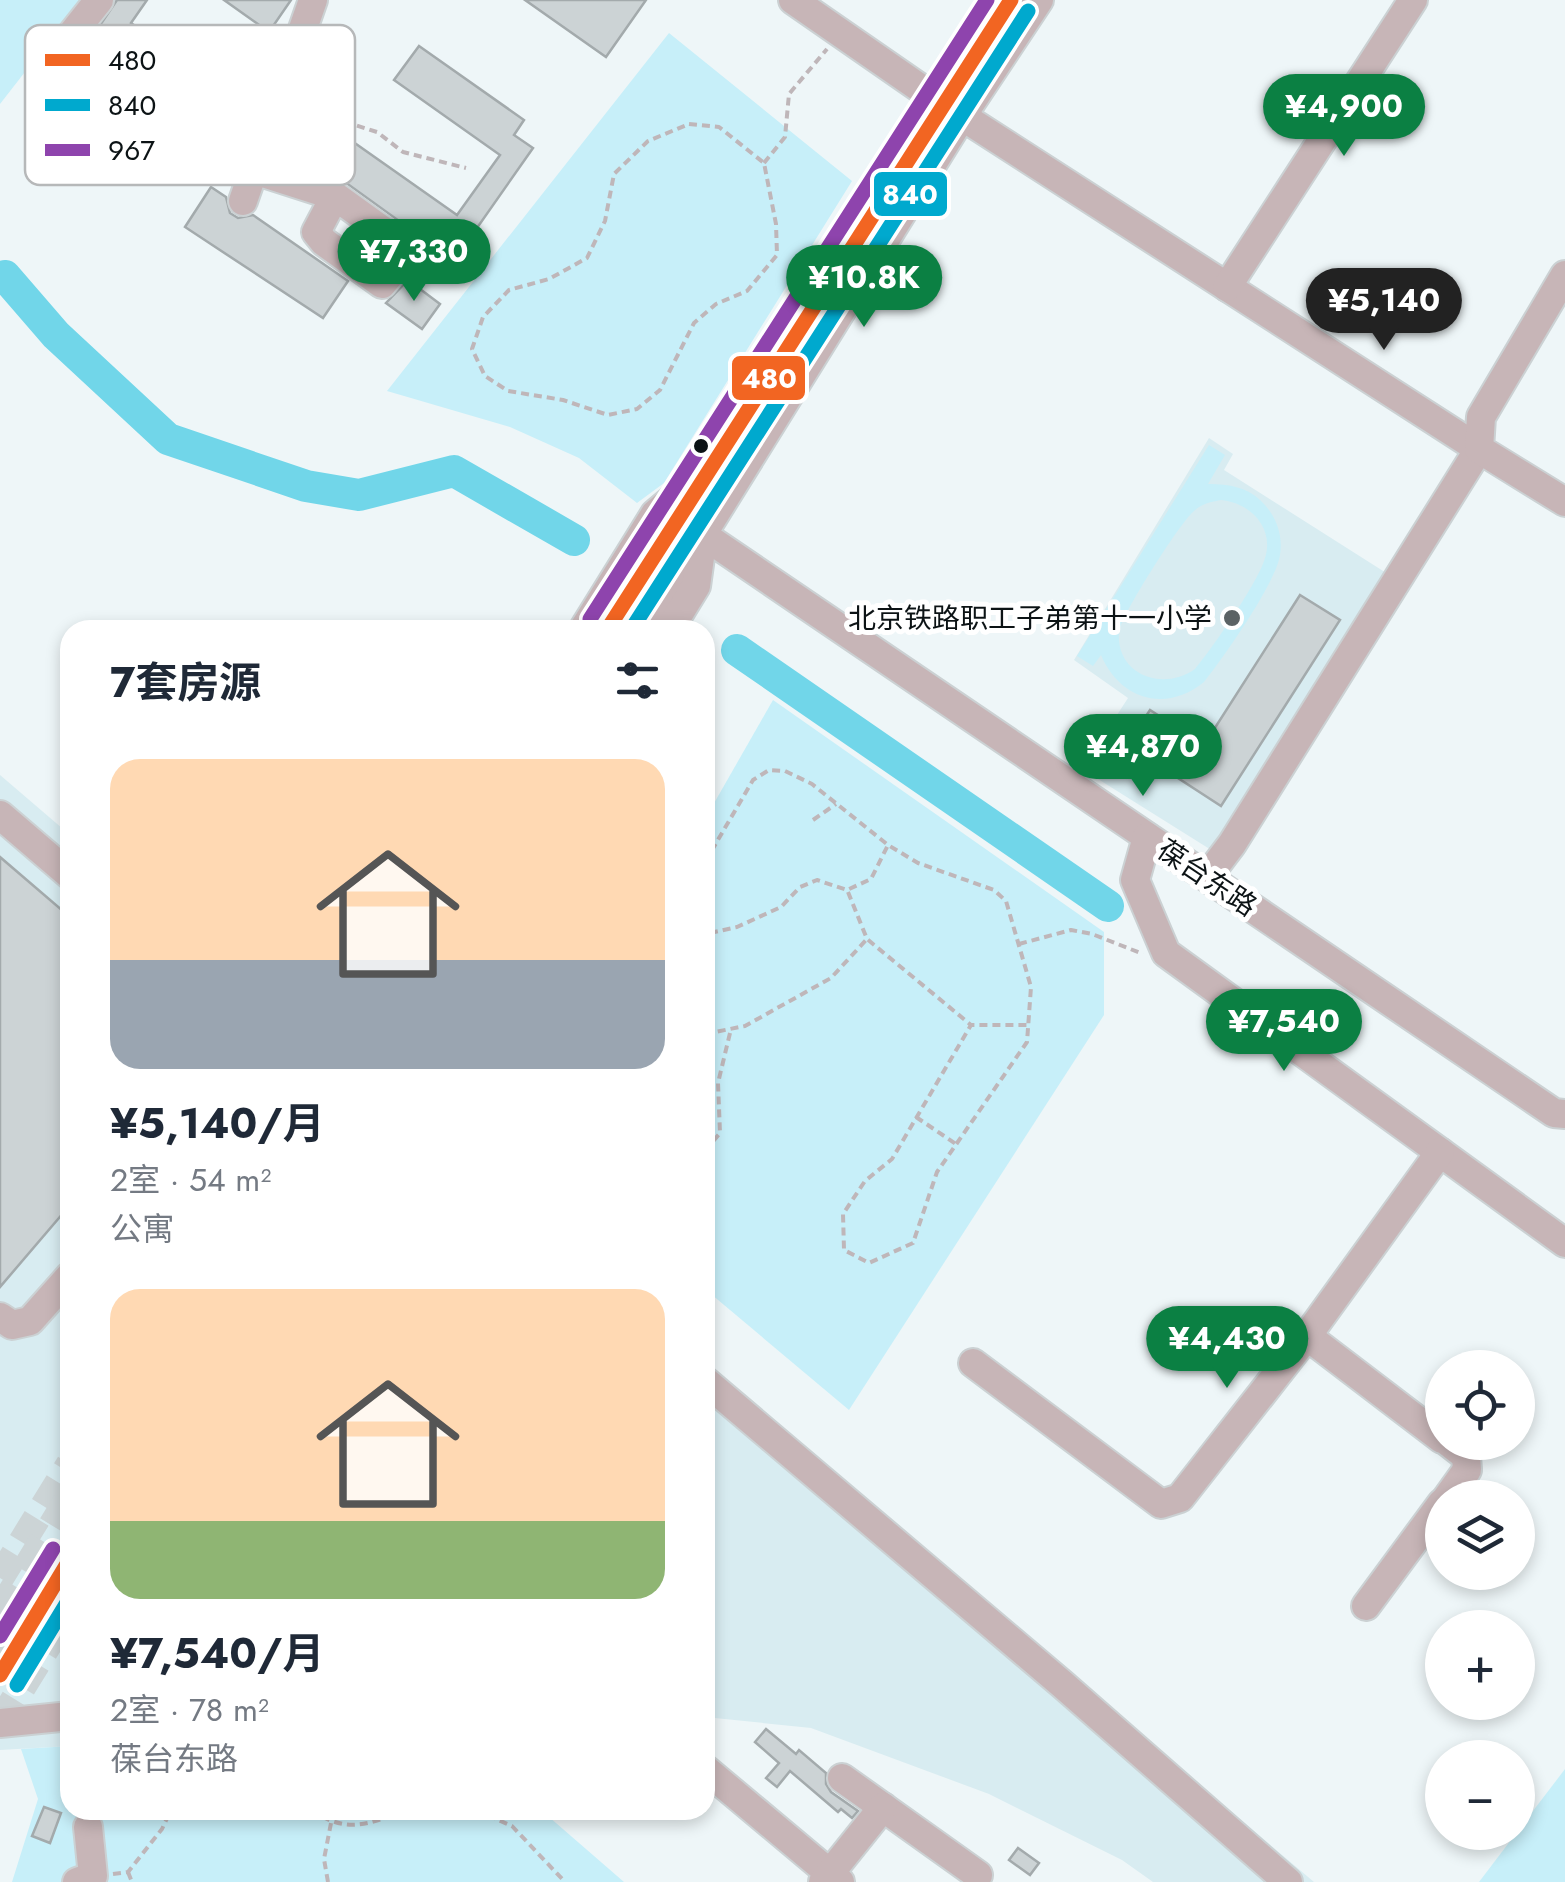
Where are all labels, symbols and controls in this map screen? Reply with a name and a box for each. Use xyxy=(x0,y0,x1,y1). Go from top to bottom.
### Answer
legend xyxy=(25,25,355,185)
text: 480 xyxy=(108,40,156,81)
pin: ¥4,900 xyxy=(1263,74,1425,159)
text: ¥4,900 xyxy=(1285,83,1403,129)
text: 840 xyxy=(108,85,156,126)
text: 967 xyxy=(108,130,155,171)
line badge: 840 xyxy=(872,170,949,218)
text: 840 xyxy=(882,174,938,215)
pin: ¥7,330 xyxy=(333,219,495,304)
text: ¥7,330 xyxy=(360,228,468,274)
pin: ¥10.8K xyxy=(783,245,945,330)
text: ¥10.8K xyxy=(808,254,920,300)
pin: ¥5,140 xyxy=(1303,268,1465,353)
text: ¥5,140 xyxy=(1328,277,1440,323)
line badge: 480 xyxy=(730,354,807,402)
text: 480 xyxy=(741,358,797,399)
unlabelled marker xyxy=(691,436,711,456)
place label: 北京铁路职工子弟第十一小学 xyxy=(848,598,1212,639)
marker: 北京铁路职工子弟第十一小学 xyxy=(1221,607,1243,629)
text: 7套房源 xyxy=(110,652,261,713)
icon: filters xyxy=(610,653,665,708)
pin: ¥4,870 xyxy=(1062,714,1224,799)
text: ¥4,870 xyxy=(1086,723,1200,769)
icon: home xyxy=(298,824,478,1004)
street label: 葆台东路 xyxy=(1149,830,1265,926)
pin: ¥7,540 xyxy=(1203,989,1365,1074)
text: ¥7,540 xyxy=(1228,998,1340,1044)
text: ¥5,140/月 xyxy=(110,1093,325,1154)
text: 2室 · 54 m² xyxy=(110,1157,271,1203)
text: 公寓 xyxy=(110,1206,174,1252)
pin: ¥4,430 xyxy=(1146,1306,1308,1391)
text: ¥4,430 xyxy=(1168,1315,1286,1361)
map controls xyxy=(1425,1350,1535,1850)
button: locate xyxy=(1425,1350,1535,1460)
icon: home xyxy=(298,1354,478,1534)
button: layers xyxy=(1425,1480,1535,1590)
button: + xyxy=(1425,1610,1535,1720)
text: ¥7,540/月 xyxy=(110,1623,325,1684)
text: 2室 · 78 m² xyxy=(110,1687,269,1733)
text: 葆台东路 xyxy=(110,1736,238,1782)
button: − xyxy=(1425,1740,1535,1850)

